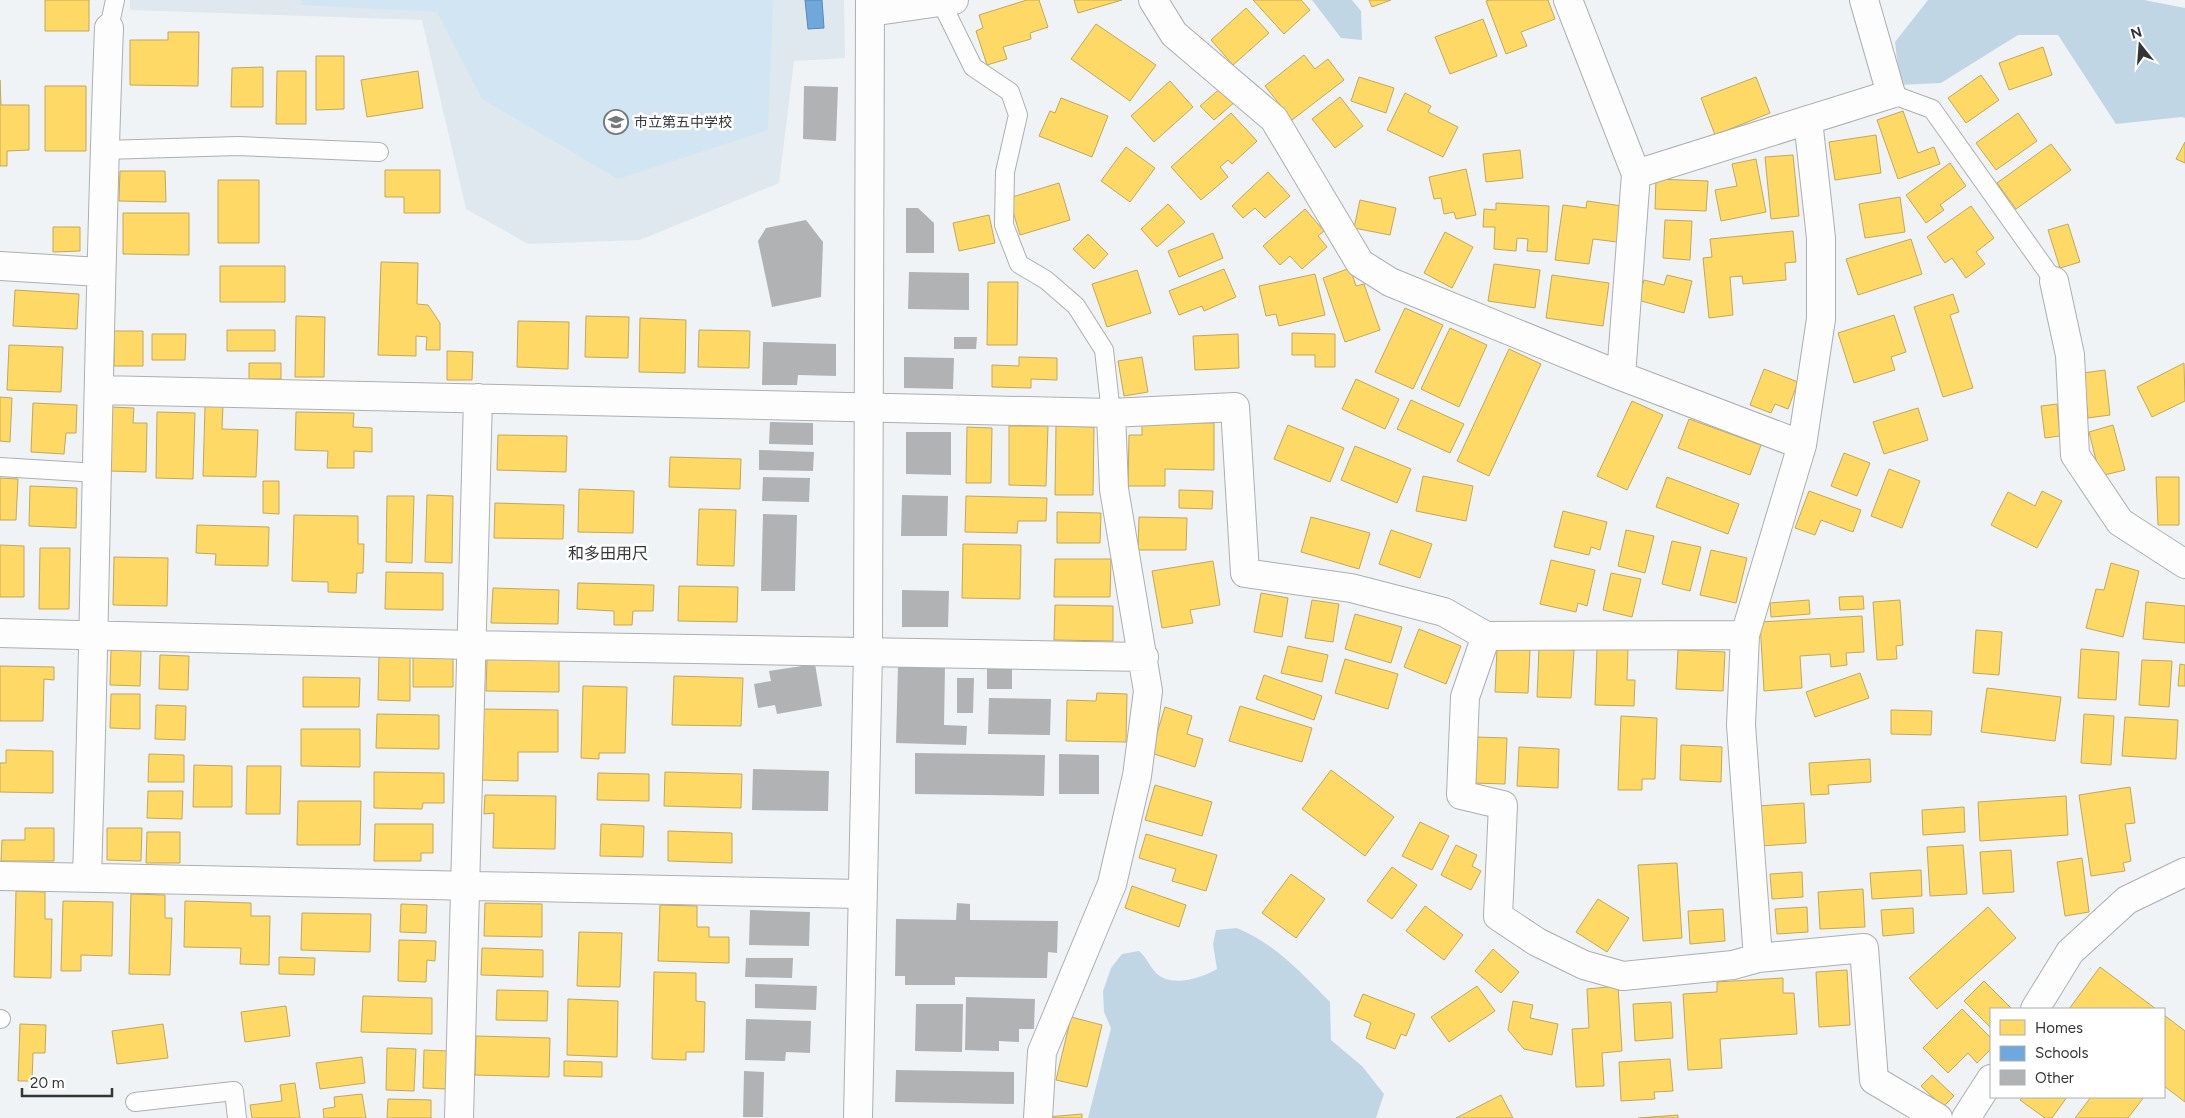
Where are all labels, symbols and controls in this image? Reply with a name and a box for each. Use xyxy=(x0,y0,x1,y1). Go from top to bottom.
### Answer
north arrow xyxy=(2115,20,2165,70)
text: N xyxy=(2129,23,2144,43)
school or university icon: 市立第五中学校 xyxy=(603,109,629,135)
place label: 市立第五中学校 xyxy=(634,114,732,131)
district label: 和多田用尺 xyxy=(568,544,648,563)
legend xyxy=(1990,1008,2165,1098)
text: Homes xyxy=(2035,1019,2083,1037)
text: Schools xyxy=(2035,1044,2088,1062)
scale bar xyxy=(22,1066,112,1098)
text: Other xyxy=(2035,1069,2074,1087)
text: 20 m xyxy=(30,1074,64,1092)

